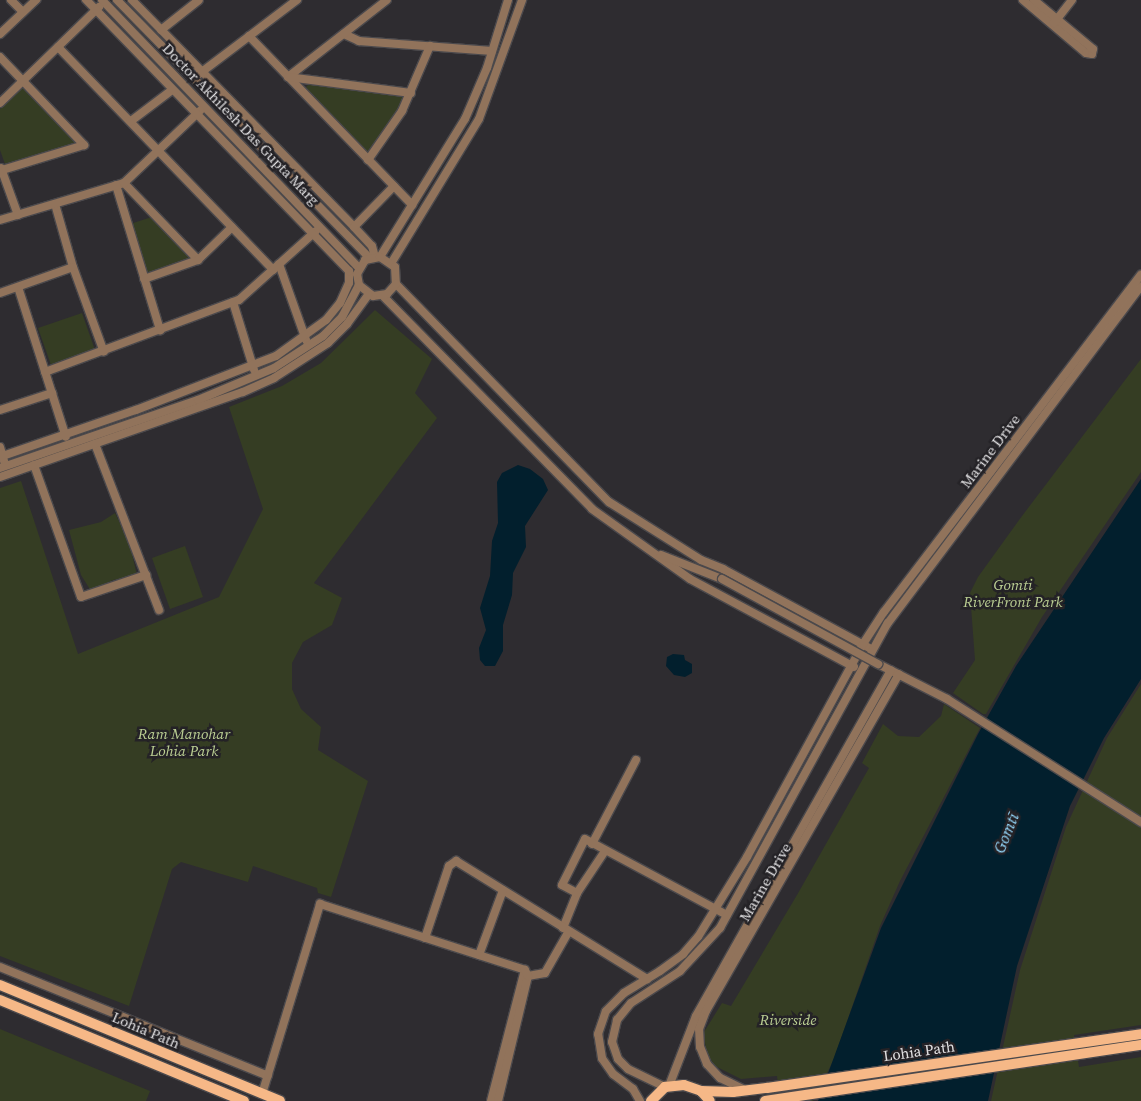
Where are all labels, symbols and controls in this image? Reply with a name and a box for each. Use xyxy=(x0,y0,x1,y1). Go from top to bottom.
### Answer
street label: Doctor Akhilesh Das Gupta Marg xyxy=(159,39,323,209)
street label: Marine Drive xyxy=(956,410,1024,492)
park label: Gomti RiverFront Park xyxy=(963,575,1063,610)
park label: Ram Manohar Lohia Park xyxy=(138,724,230,759)
water label: Gomtī xyxy=(989,810,1023,856)
street label: Marine Drive xyxy=(735,839,795,925)
street label: Lohia Path xyxy=(109,1008,183,1052)
park label: Riverside xyxy=(760,1011,816,1029)
street label: Lohia Path xyxy=(882,1037,956,1065)

